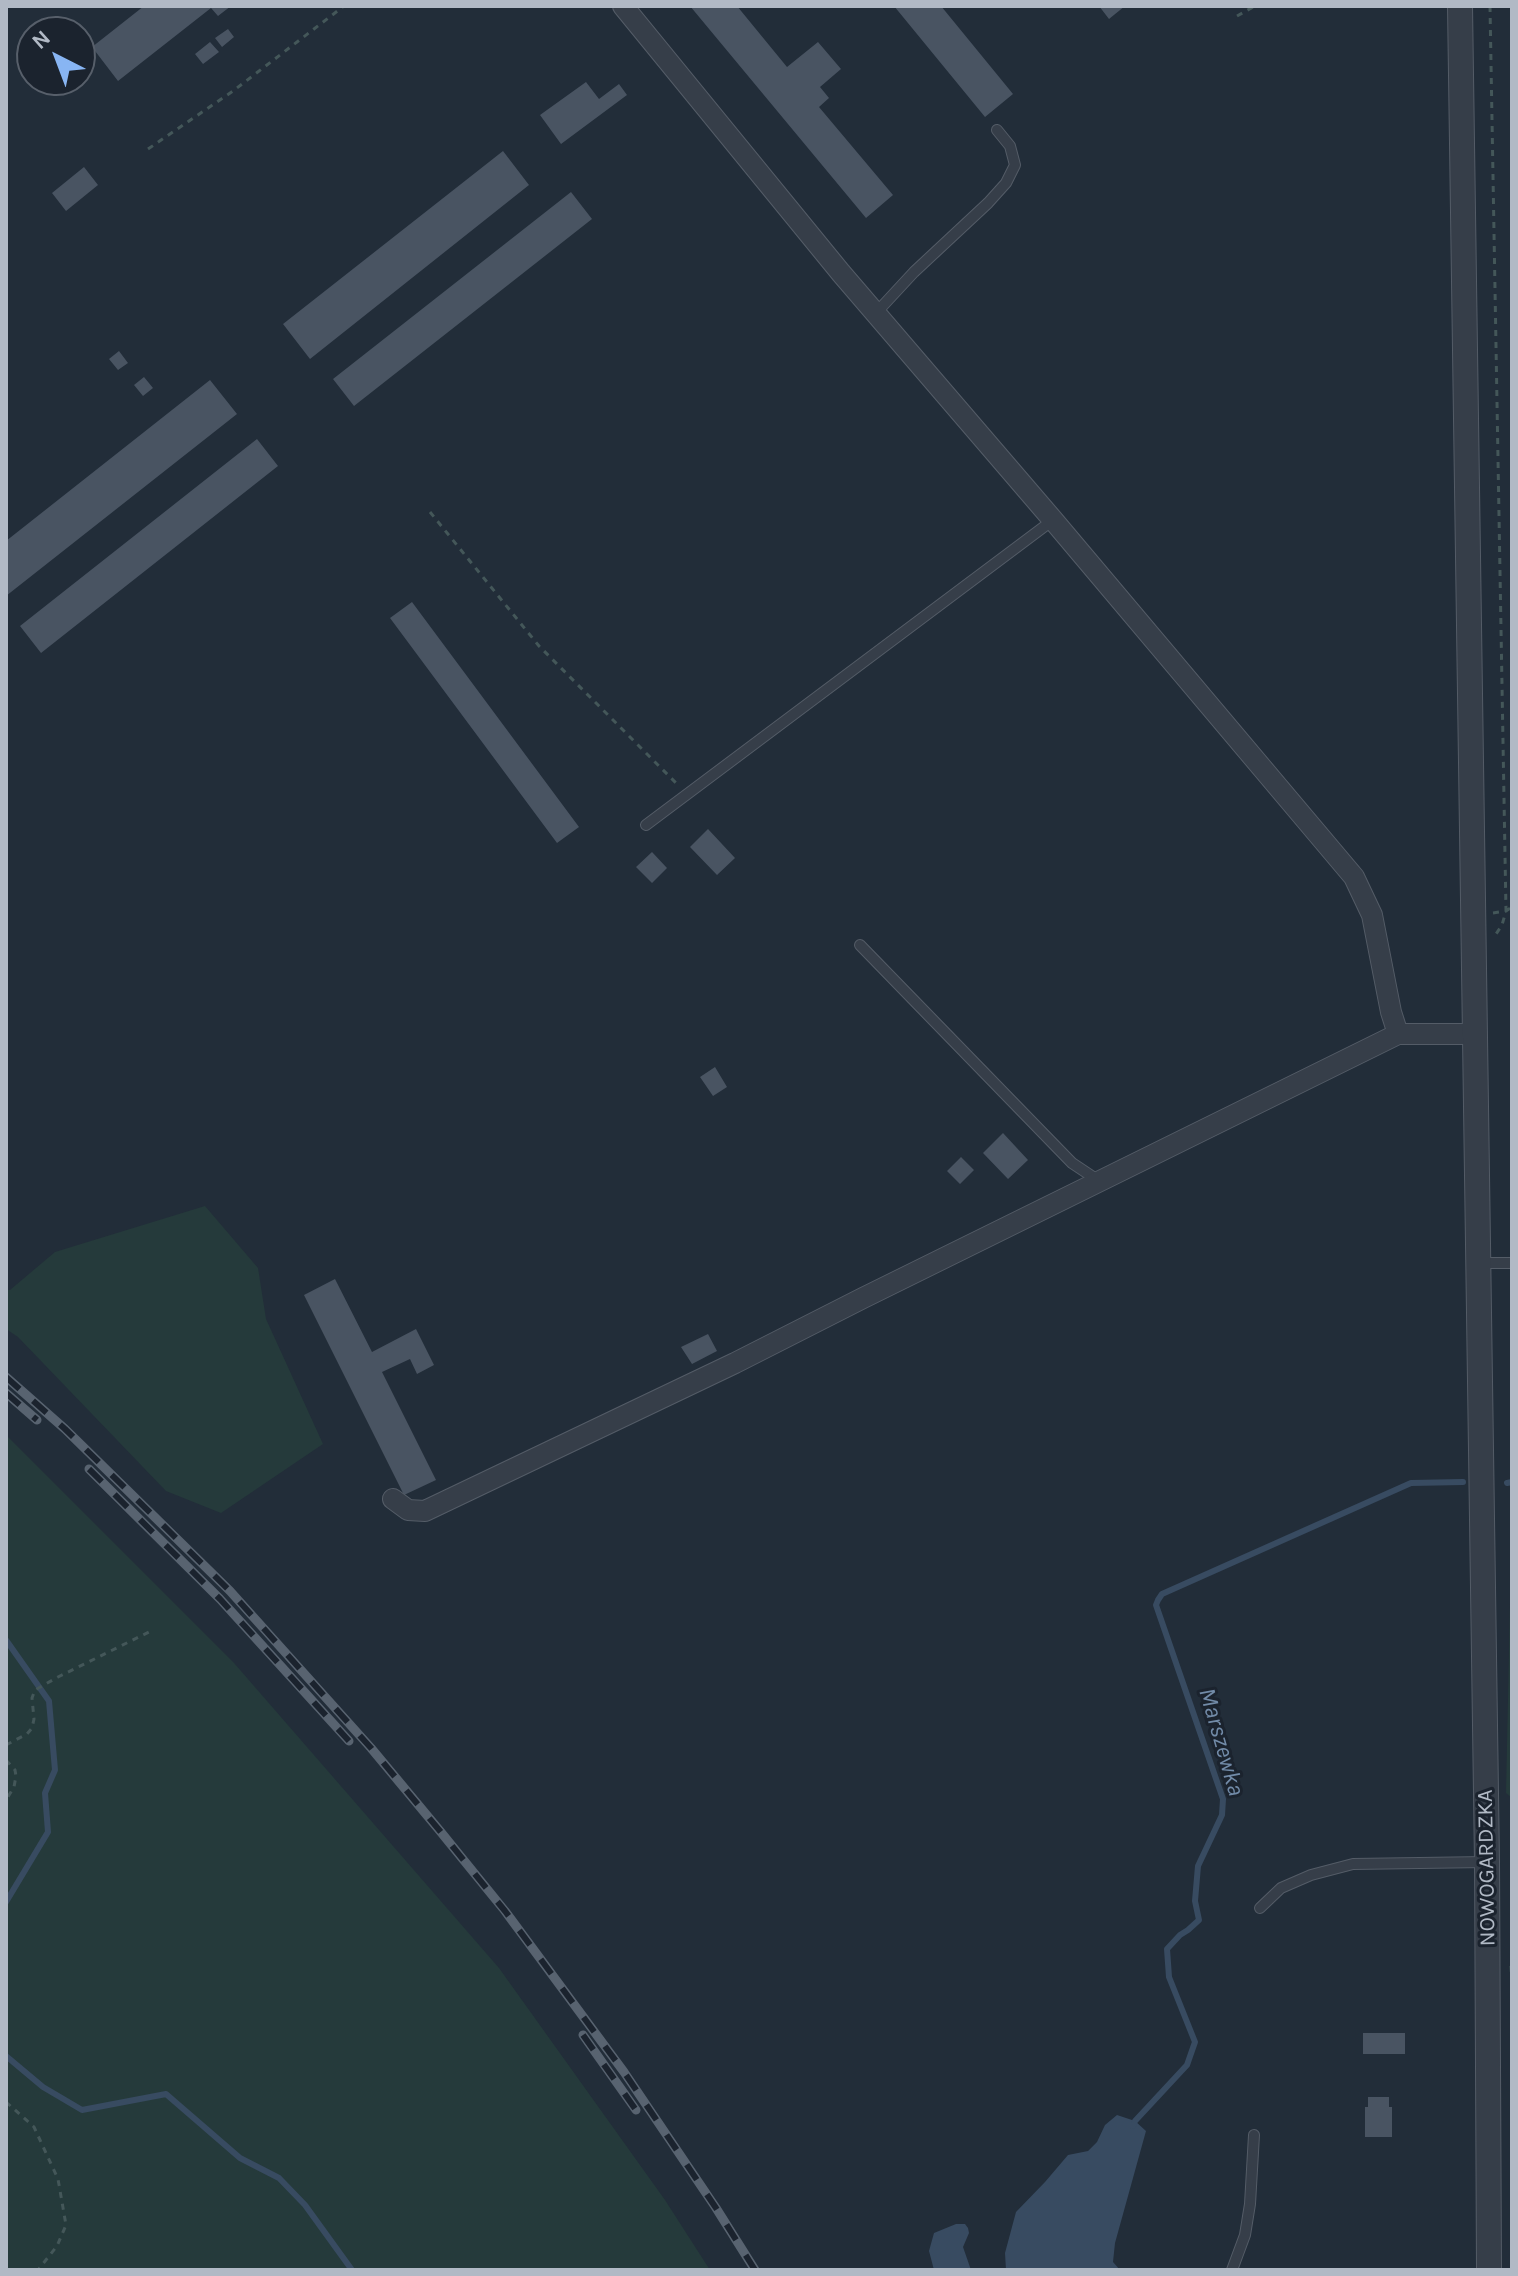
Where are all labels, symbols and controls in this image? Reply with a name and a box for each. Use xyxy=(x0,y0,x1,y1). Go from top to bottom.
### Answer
north arrow xyxy=(16,16,96,96)
text: N xyxy=(27,25,56,55)
water label: Marszewka xyxy=(1192,1685,1250,1799)
street label: NOWOGARDZKA xyxy=(1472,1789,1502,1947)

